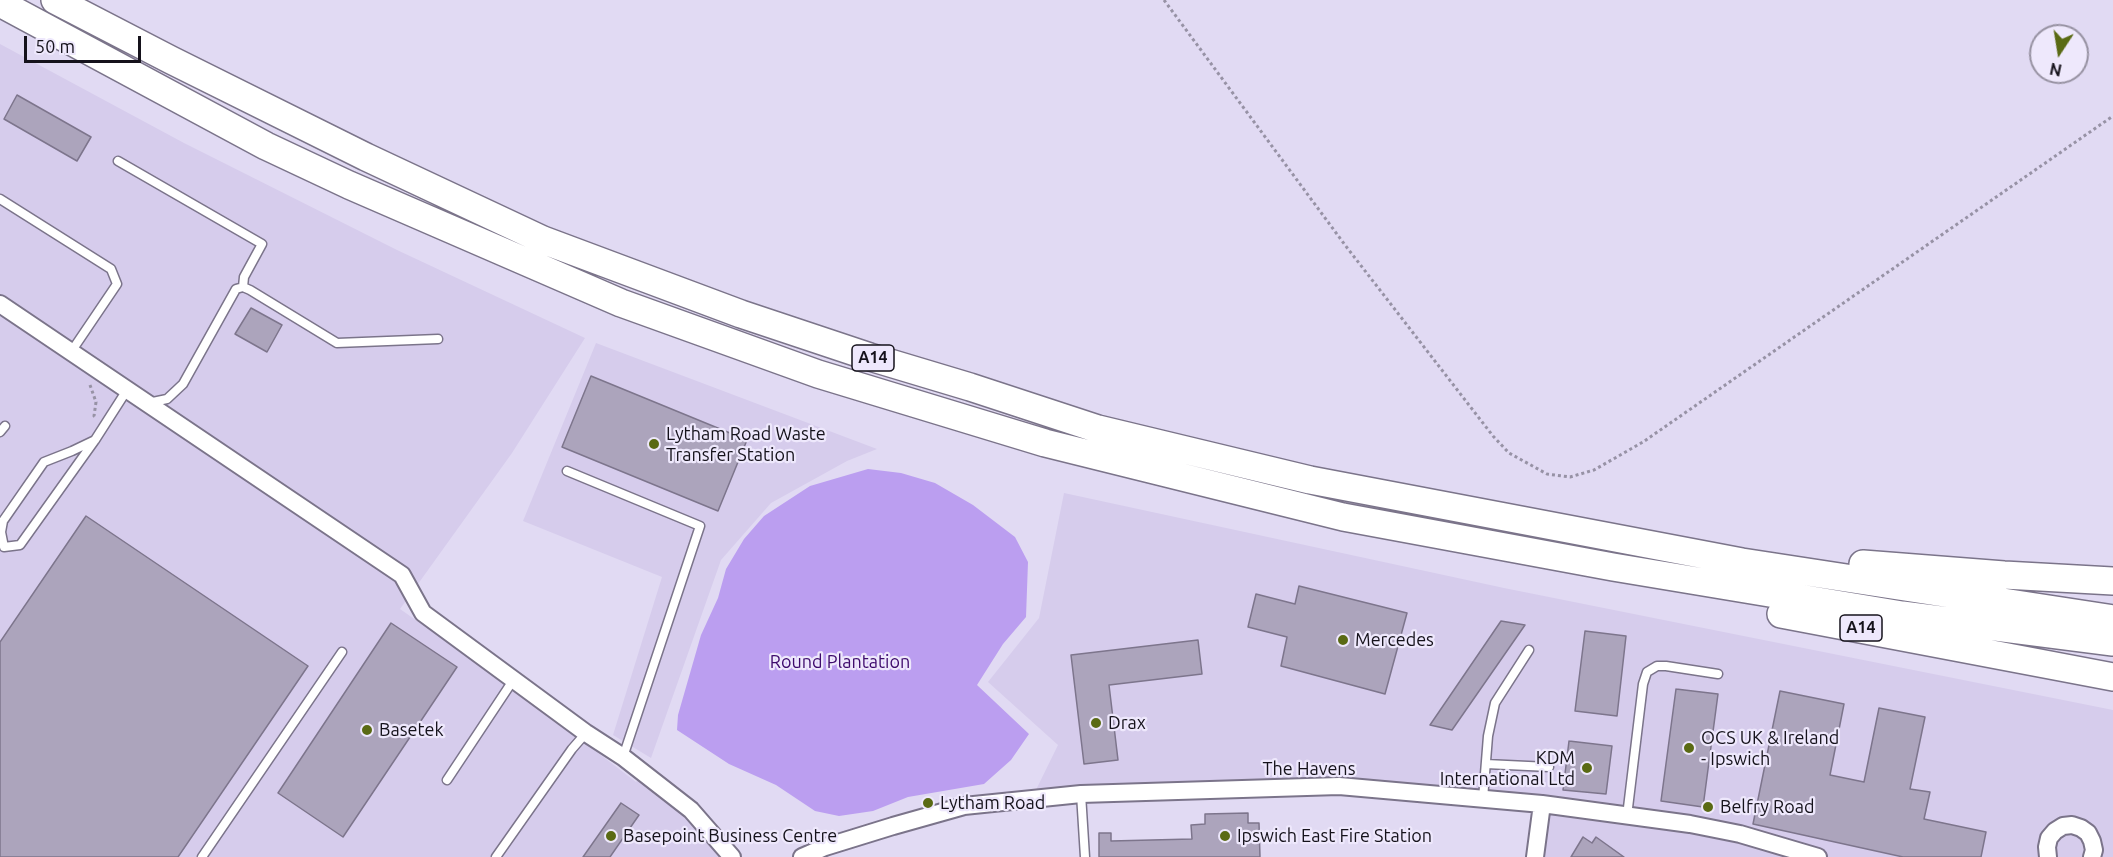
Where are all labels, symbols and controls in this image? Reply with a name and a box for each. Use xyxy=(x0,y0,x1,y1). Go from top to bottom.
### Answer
scale bar xyxy=(27,24,144,62)
north arrow xyxy=(2029,24,2089,84)
text: 50 m xyxy=(35,36,75,56)
text: N xyxy=(2048,60,2063,80)
road number: A14 xyxy=(852,345,894,371)
place label: Lytham Road Waste Transfer Station xyxy=(666,423,826,466)
marker: Lytham Road Waste Transfer Station xyxy=(647,437,661,451)
road number: A14 xyxy=(1840,615,1882,641)
place label: Mercedes xyxy=(1355,629,1434,651)
marker: Mercedes xyxy=(1336,633,1350,647)
park label: Round Plantation xyxy=(770,651,910,673)
place label: Drax xyxy=(1108,712,1146,734)
marker: Drax xyxy=(1089,716,1103,730)
place label: Basetek xyxy=(379,719,443,741)
marker: Basetek xyxy=(360,723,374,737)
place label: OCS UK & Ireland - Ipswich xyxy=(1701,727,1839,770)
marker: OCS UK & Ireland - Ipswich xyxy=(1682,741,1696,755)
place label: KDM International Ltd xyxy=(1440,747,1575,789)
street label: The Havens xyxy=(1263,758,1355,780)
marker: KDM International Ltd xyxy=(1580,761,1594,775)
place label: Lytham Road xyxy=(940,792,1045,814)
marker: Lytham Road xyxy=(921,796,935,810)
place label: Belfry Road xyxy=(1720,796,1814,818)
marker: Belfry Road xyxy=(1701,800,1715,814)
place label: Basepoint Business Centre xyxy=(623,825,837,847)
place label: Ipswich East Fire Station xyxy=(1237,825,1432,847)
marker: Basepoint Business Centre xyxy=(604,829,618,843)
marker: Ipswich East Fire Station xyxy=(1218,829,1232,843)

